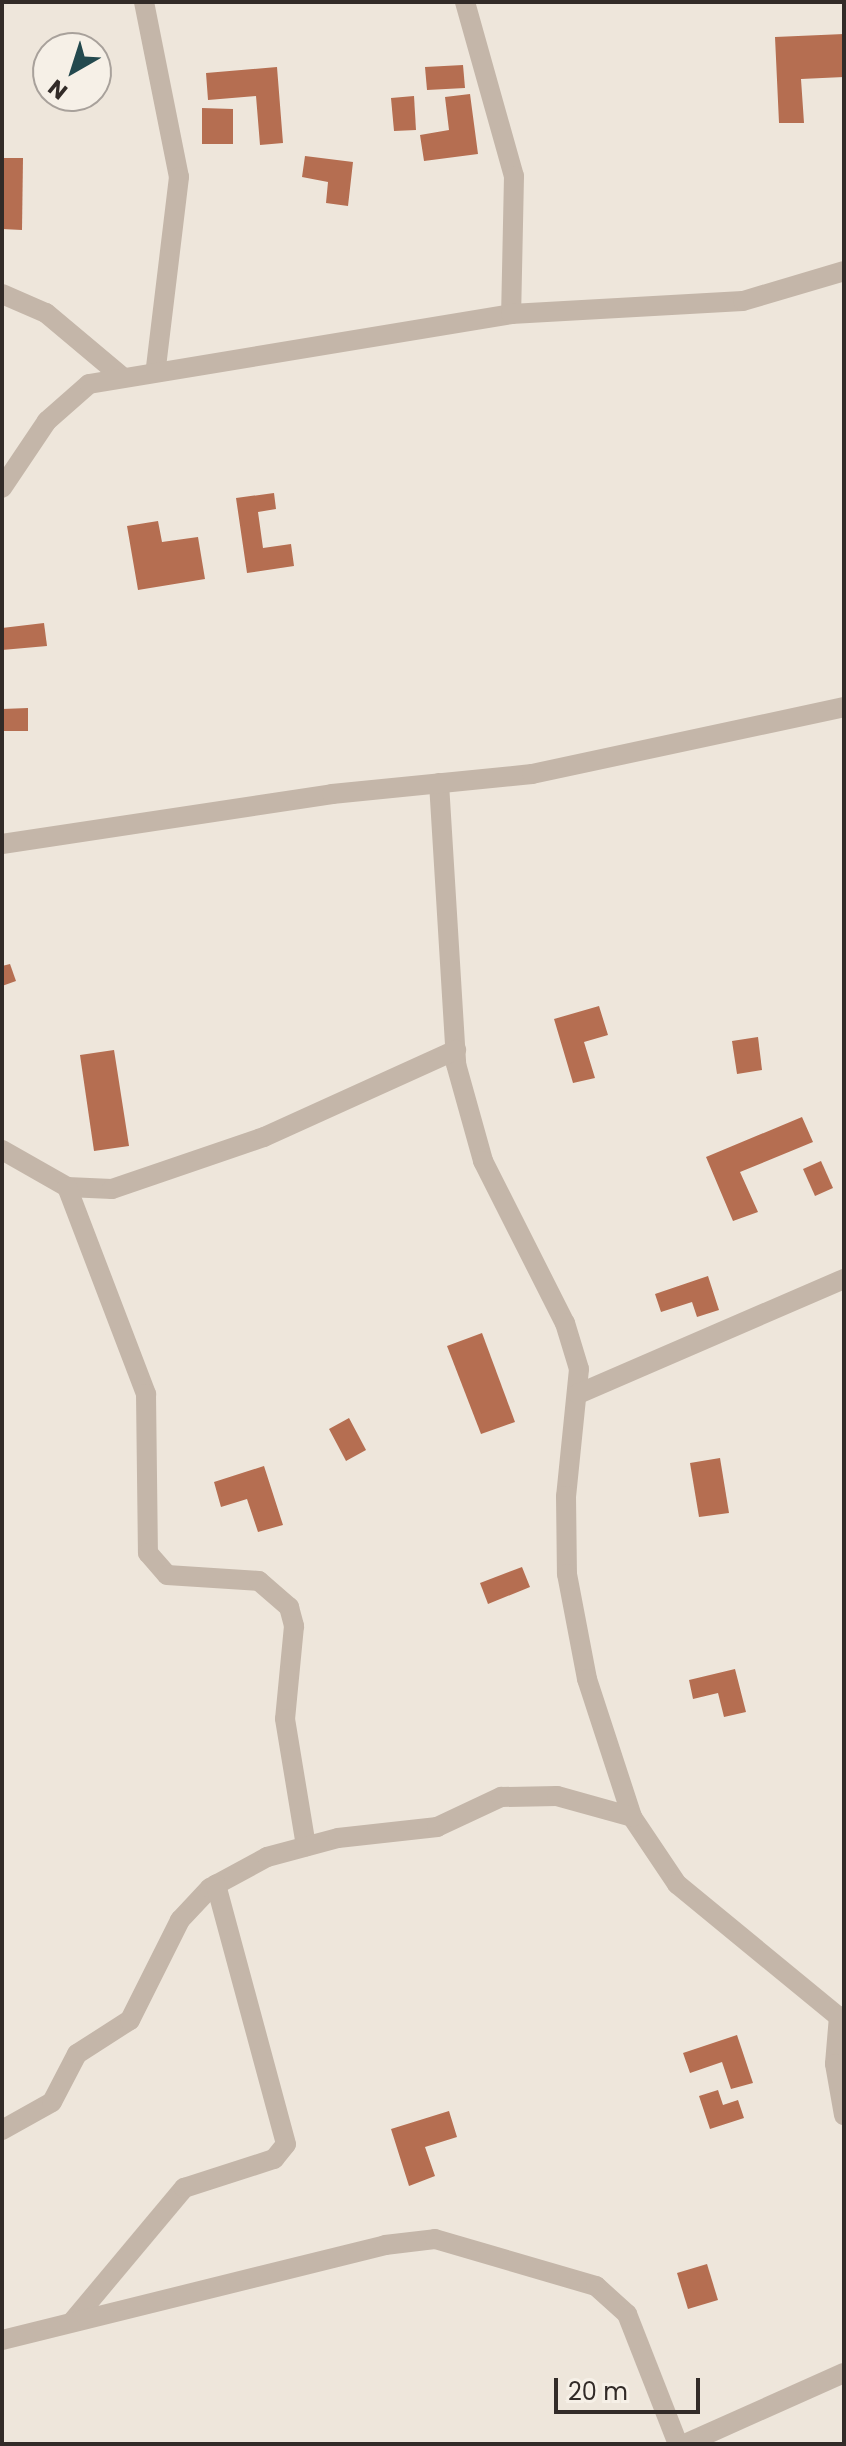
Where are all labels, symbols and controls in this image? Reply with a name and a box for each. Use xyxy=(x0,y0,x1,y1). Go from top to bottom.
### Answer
north arrow xyxy=(32,32,112,112)
text: N xyxy=(42,72,74,107)
scale bar xyxy=(558,2362,704,2412)
text: 20 m xyxy=(568,2375,628,2408)

